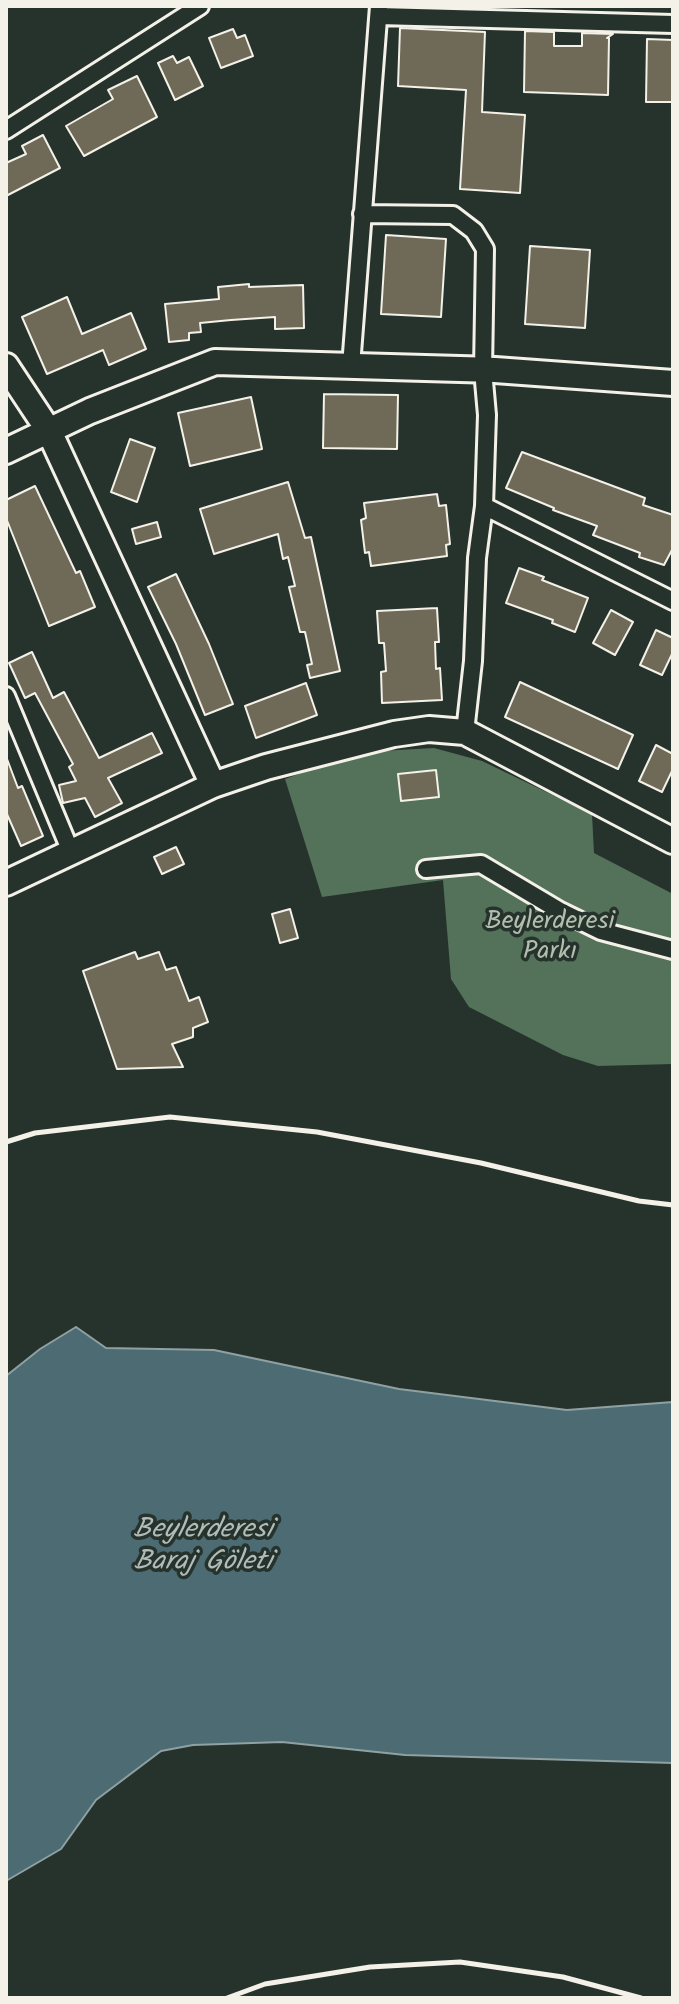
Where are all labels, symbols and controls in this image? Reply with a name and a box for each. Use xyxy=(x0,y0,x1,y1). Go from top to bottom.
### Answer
park label: Beylerderesi Parkı xyxy=(485,908,615,970)
water label: Beylerderesi Baraj Göleti xyxy=(133,1515,273,1581)

